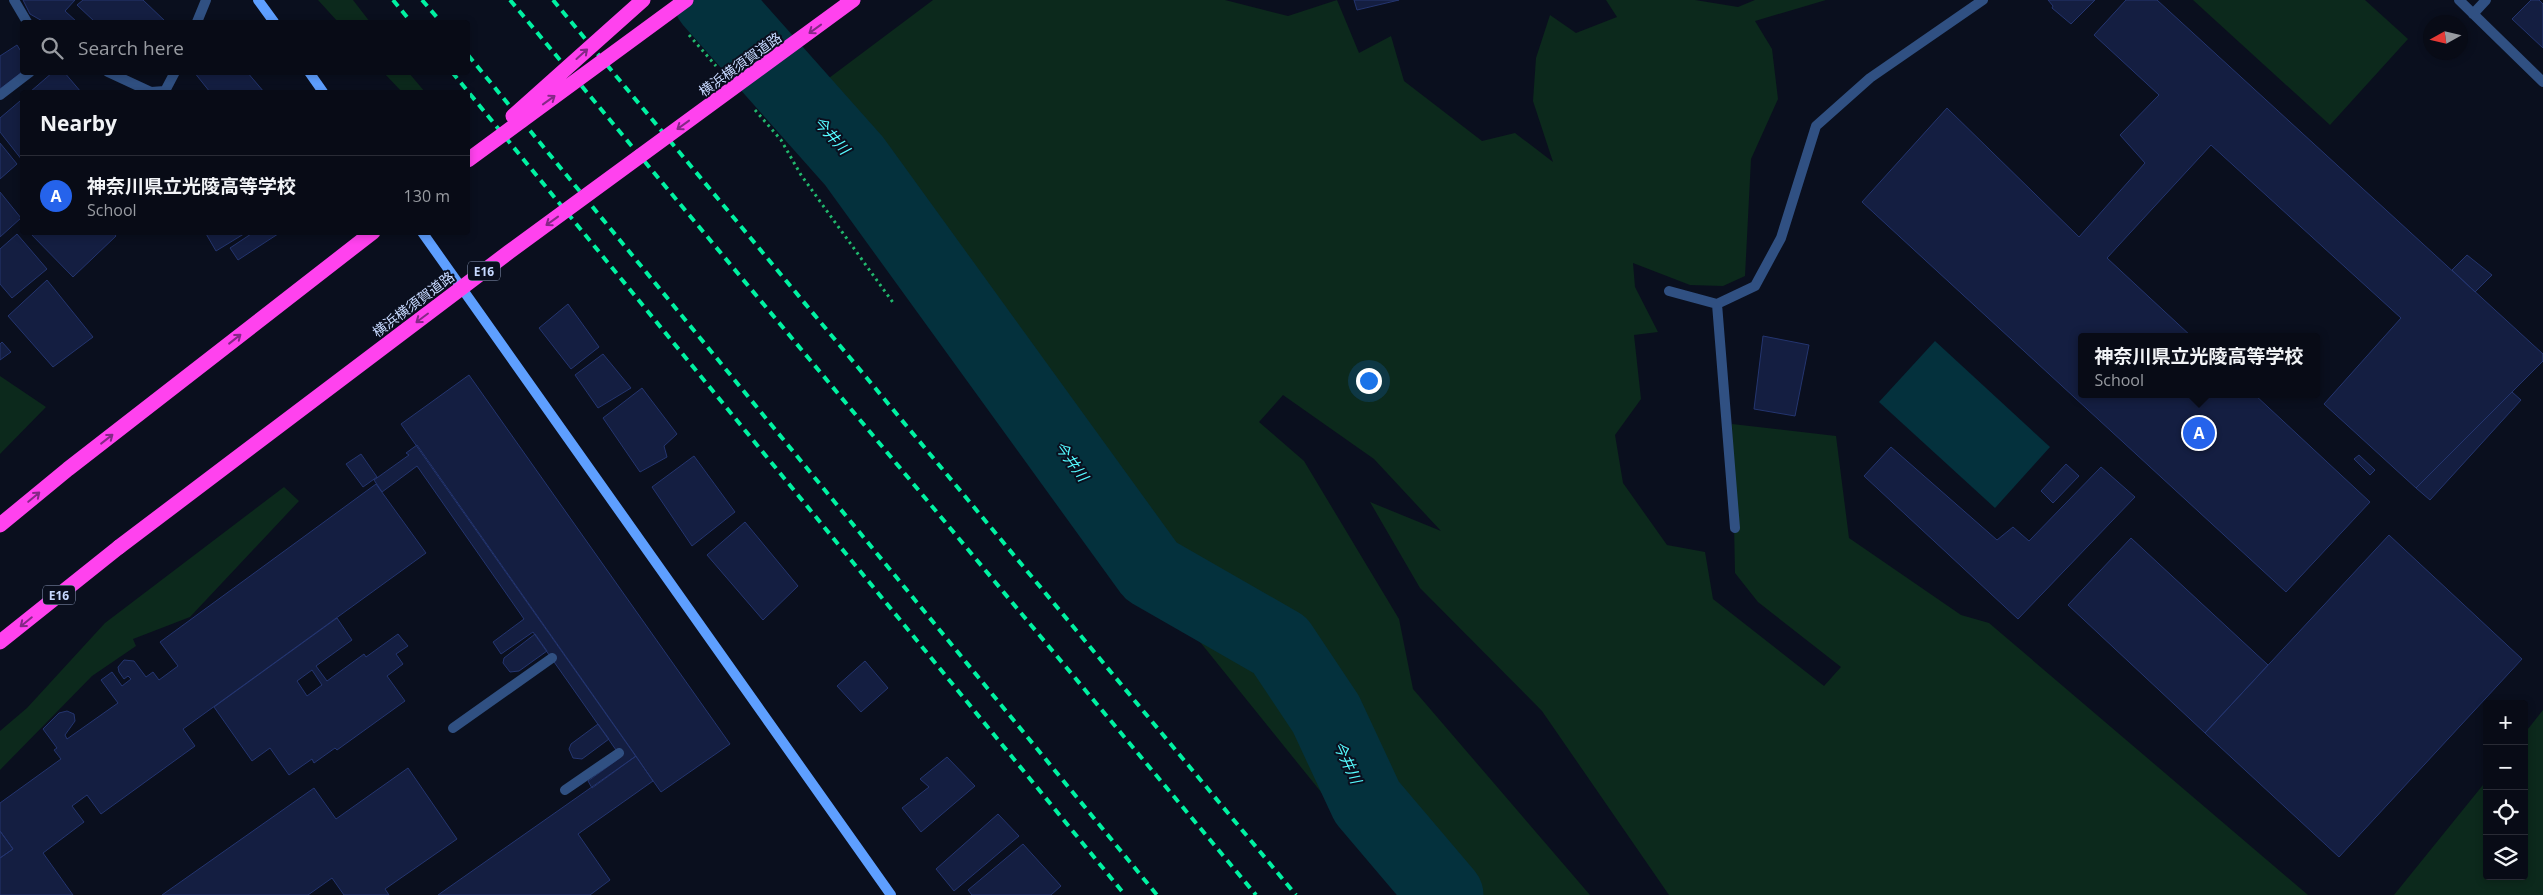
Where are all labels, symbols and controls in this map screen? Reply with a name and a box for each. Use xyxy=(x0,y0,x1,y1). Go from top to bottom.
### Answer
north arrow xyxy=(2423,15,2468,60)
search box xyxy=(20,20,470,75)
one-way arrow xyxy=(809,24,822,35)
street label: 横浜横須賀道路 xyxy=(695,28,785,100)
icon: search xyxy=(38,34,66,62)
text: Search here xyxy=(78,35,184,61)
one-way arrow xyxy=(576,48,589,60)
one-way arrow xyxy=(542,95,556,105)
text: Nearby xyxy=(40,109,117,137)
water label: 今井川 xyxy=(810,112,856,160)
one-way arrow xyxy=(676,120,690,130)
text: 神奈川県立光陵高等学校 xyxy=(87,173,296,199)
text: A xyxy=(50,185,62,207)
text: 130 m xyxy=(404,185,450,207)
text: School xyxy=(87,199,137,221)
one-way arrow xyxy=(546,215,559,226)
road number: E16 xyxy=(468,262,500,280)
street label: 横浜横須賀道路 xyxy=(368,267,458,341)
one-way arrow xyxy=(415,313,429,323)
popup xyxy=(2078,333,2320,398)
one-way arrow xyxy=(228,334,241,345)
text: 神奈川県立光陵高等学校 xyxy=(2094,343,2304,369)
your location xyxy=(1356,368,1382,394)
text: School xyxy=(2094,369,2144,391)
pin: A xyxy=(2183,414,2215,452)
one-way arrow xyxy=(100,433,113,444)
water label: 今井川 xyxy=(1051,437,1094,487)
one-way arrow xyxy=(27,492,40,503)
road number: E16 xyxy=(43,586,75,604)
one-way arrow xyxy=(20,616,33,627)
map controls xyxy=(2483,700,2528,880)
button: + xyxy=(2483,700,2528,745)
water label: 今井川 xyxy=(1329,737,1367,788)
button: − xyxy=(2483,745,2528,790)
button: locate xyxy=(2483,790,2528,835)
button: layers xyxy=(2483,835,2528,880)

